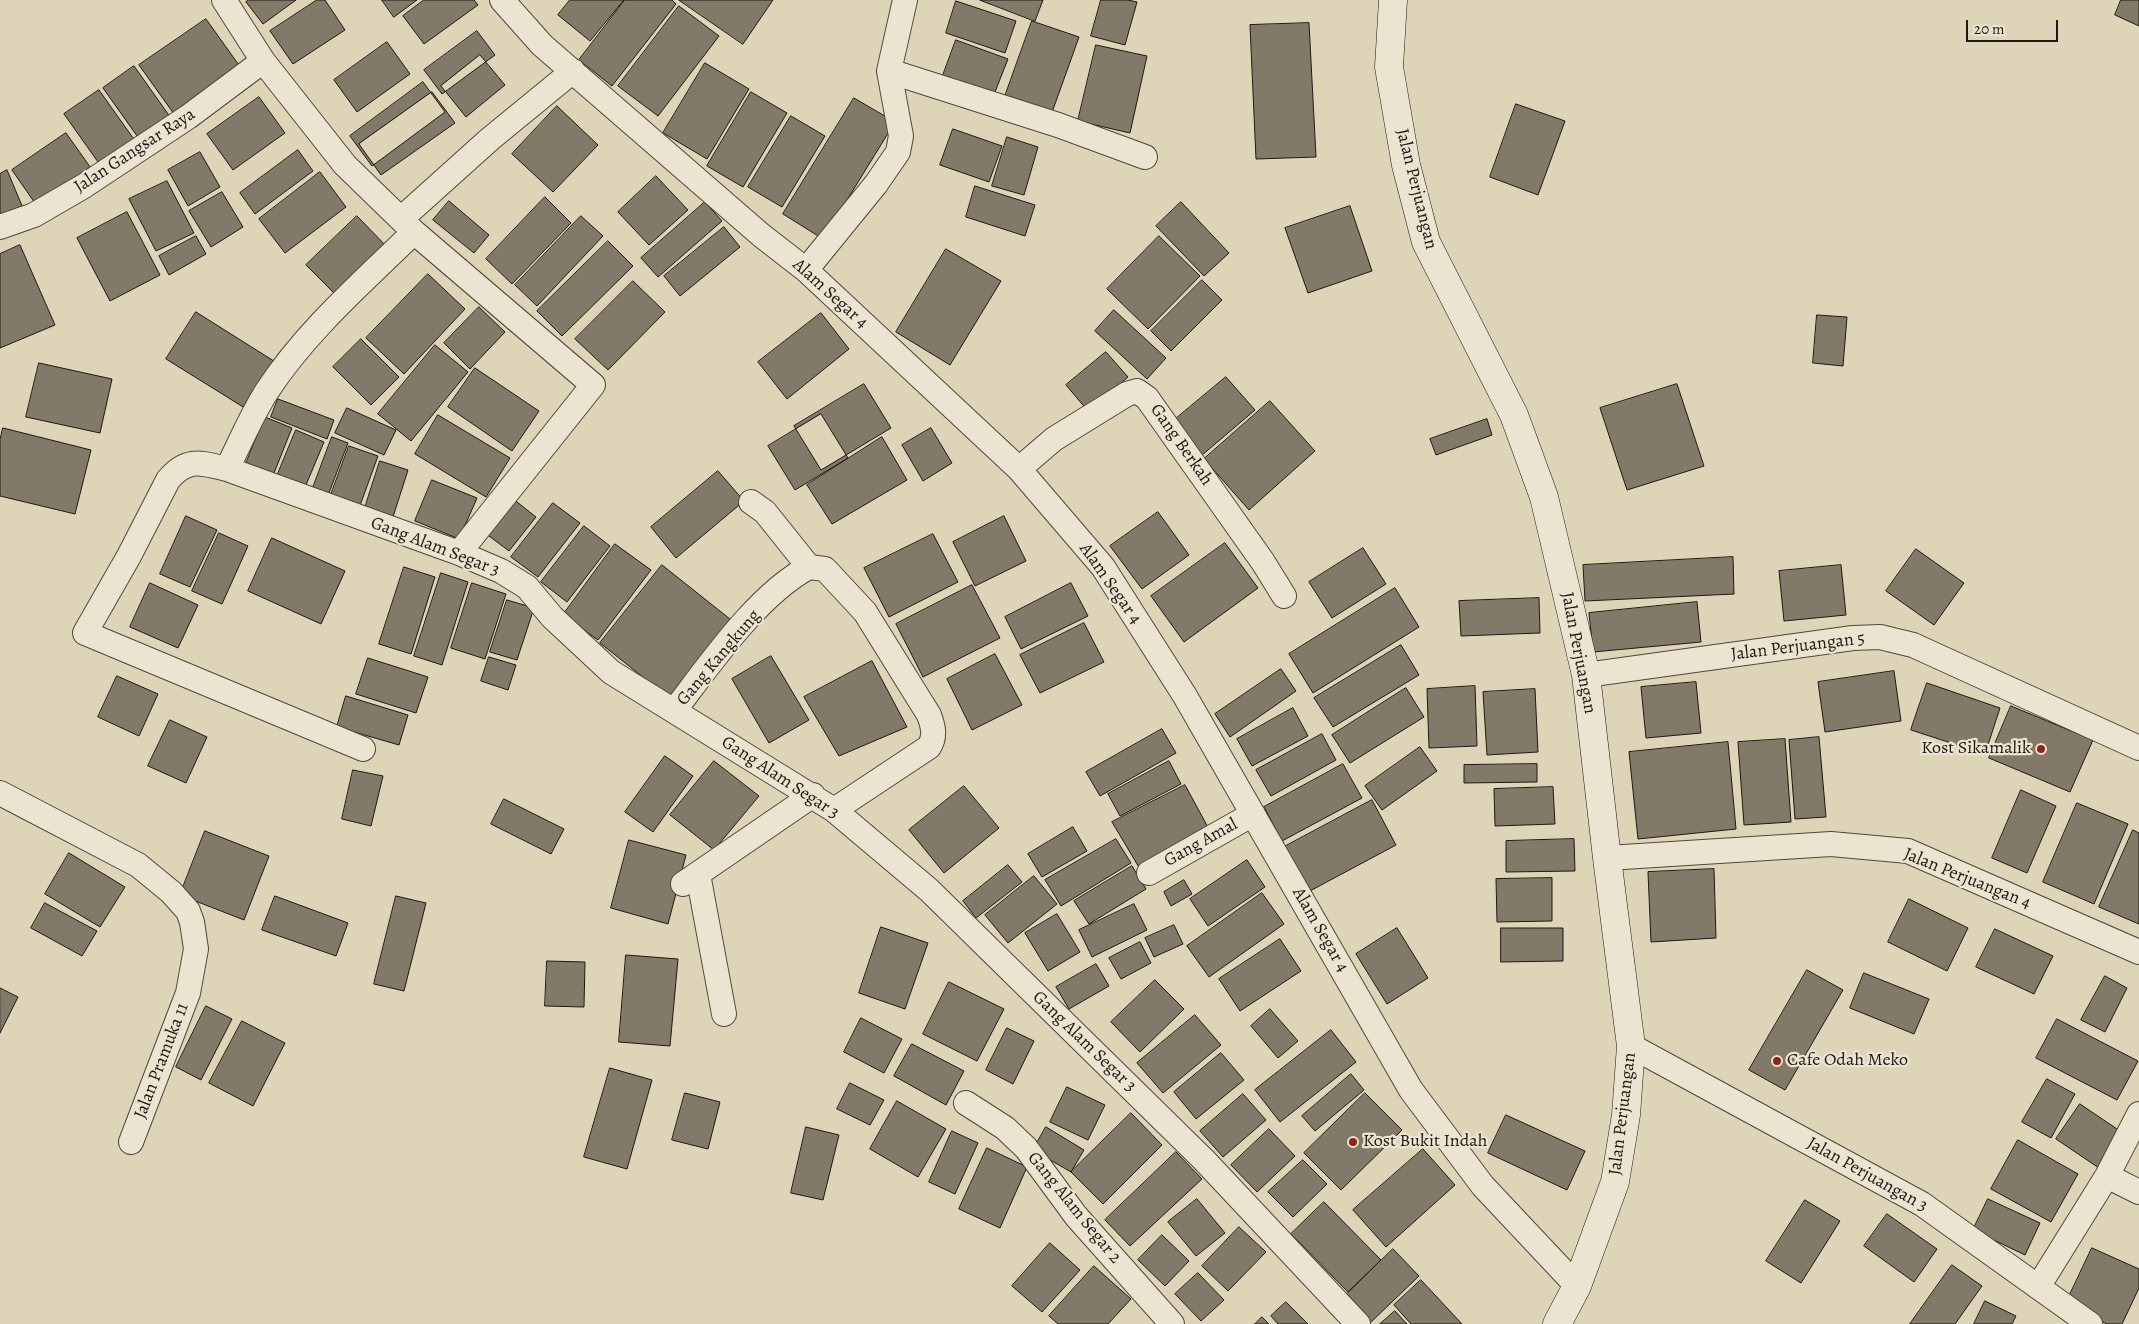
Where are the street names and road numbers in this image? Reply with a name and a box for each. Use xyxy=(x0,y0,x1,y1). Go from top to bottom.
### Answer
street label: Jalan Gangsar Raya xyxy=(70,104,200,198)
street label: Jalan Perjuangan xyxy=(1391,126,1441,252)
street label: Alam Segar 4 xyxy=(788,254,872,334)
street label: Gang Berkah xyxy=(1145,400,1217,490)
street label: Gang Alam Segar 3 xyxy=(367,512,503,582)
street label: Alam Segar 4 xyxy=(1074,539,1146,629)
street label: Jalan Perjuangan xyxy=(1556,590,1600,716)
street label: Gang Kangkung xyxy=(673,606,765,710)
street label: Jalan Perjuangan 5 xyxy=(1730,628,1866,666)
street label: Gang Alam Segar 3 xyxy=(717,732,843,824)
street label: Gang Amal xyxy=(1161,814,1241,872)
street label: Jalan Perjuangan 4 xyxy=(1900,844,2034,914)
street label: Alam Segar 4 xyxy=(1287,884,1353,976)
street label: Gang Alam Segar 3 xyxy=(1027,987,1141,1097)
street label: Jalan Pramuka 11 xyxy=(130,1000,194,1122)
street label: Jalan Perjuangan xyxy=(1605,1051,1641,1177)
street label: Jalan Perjuangan 3 xyxy=(1803,1133,1931,1217)
street label: Gang Alam Segar 2 xyxy=(1022,1148,1126,1268)

